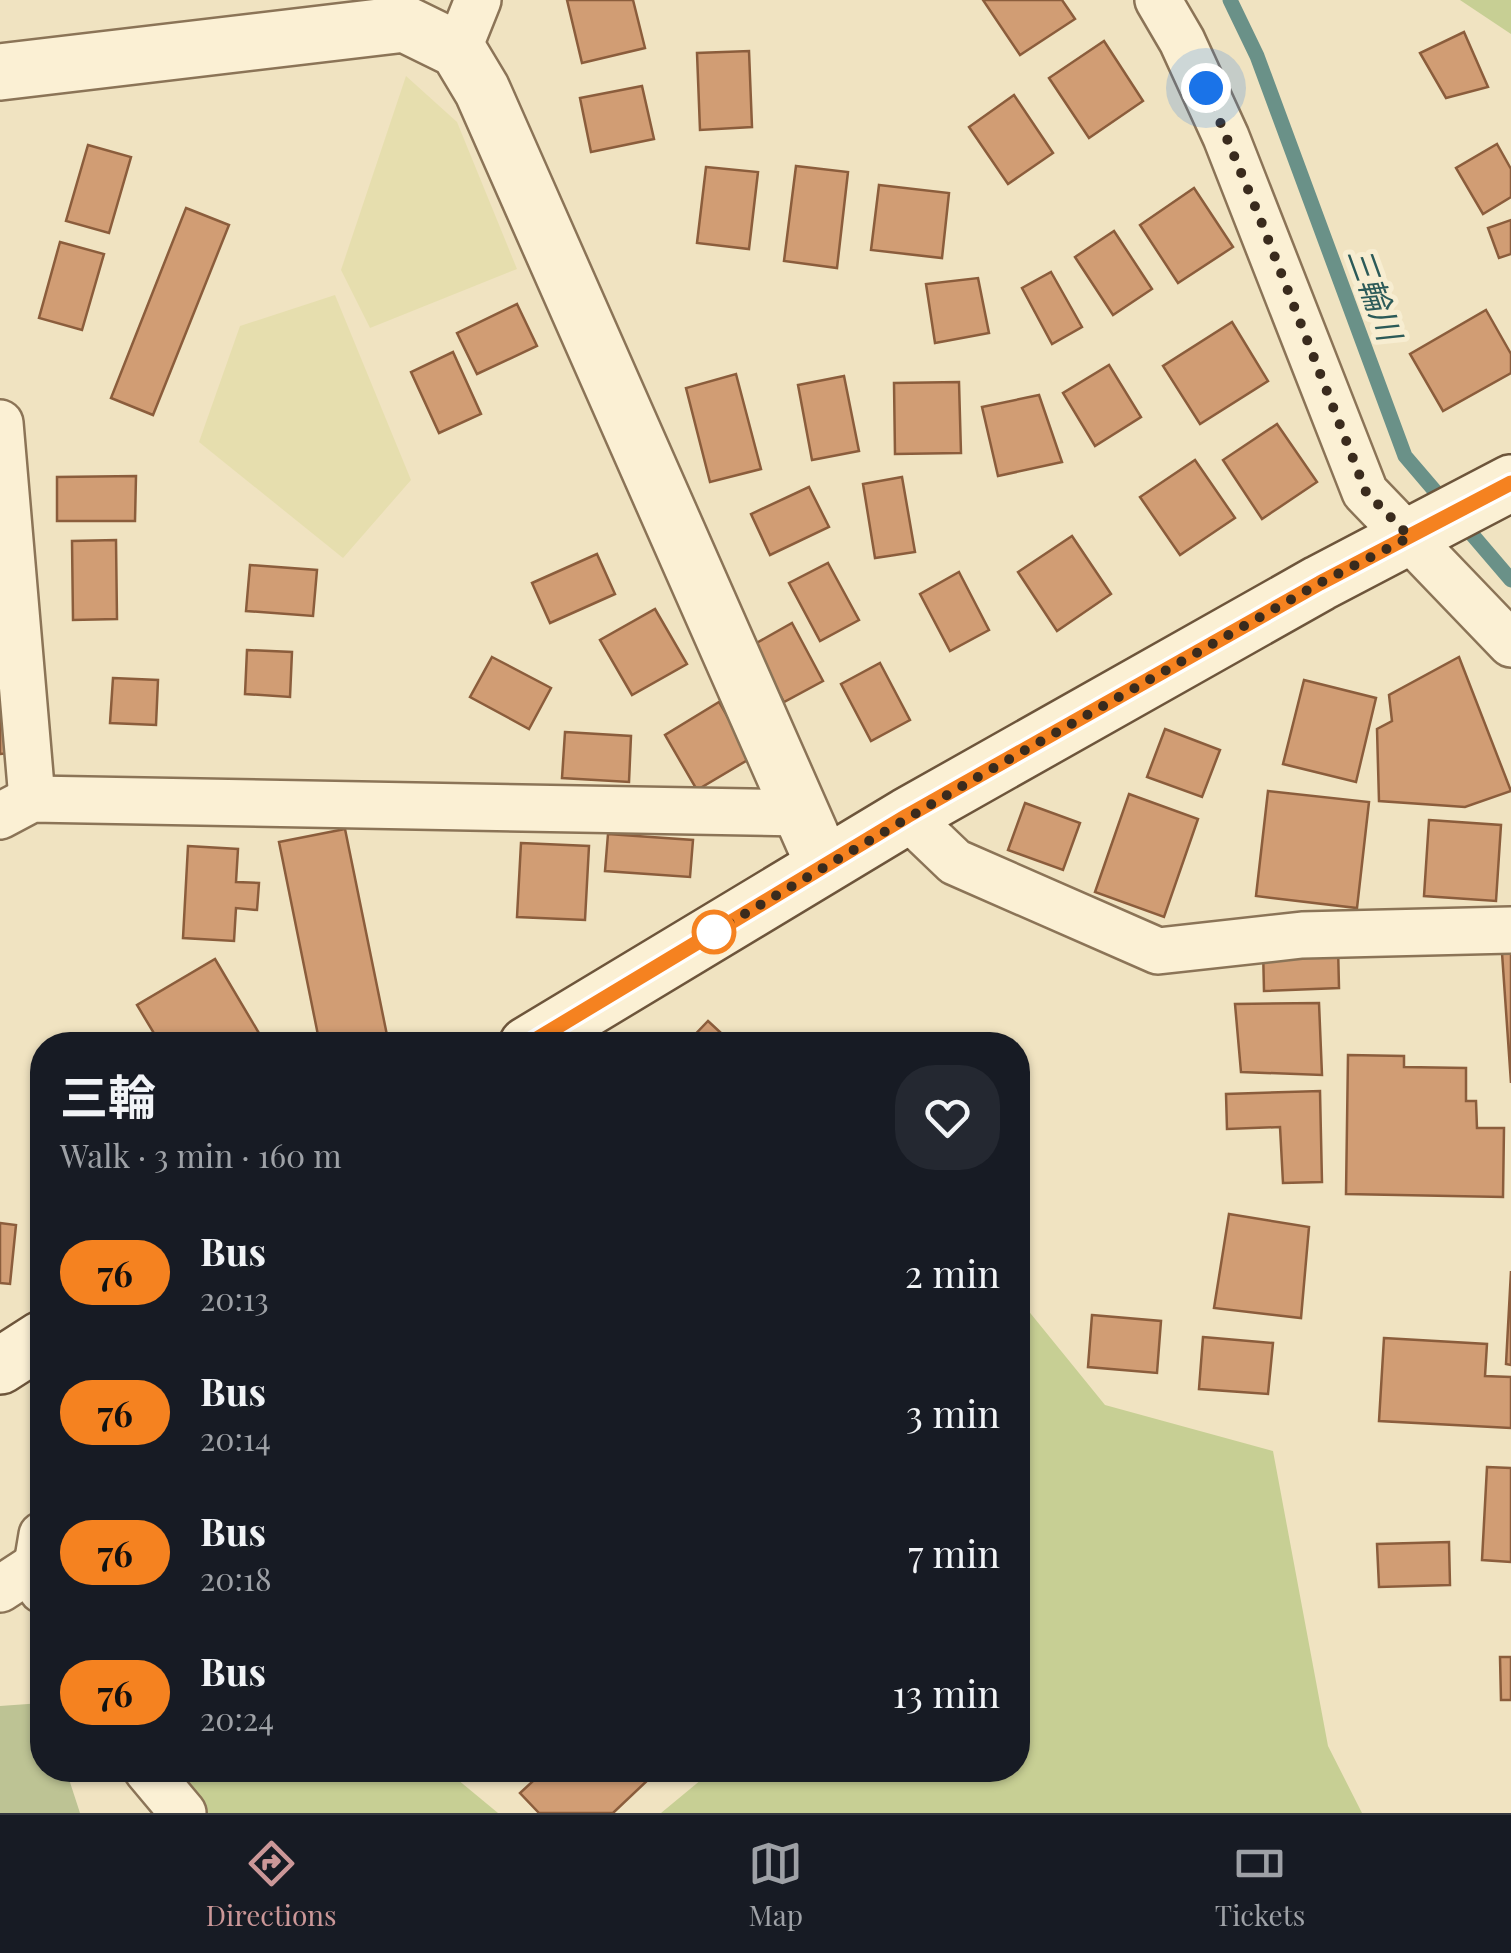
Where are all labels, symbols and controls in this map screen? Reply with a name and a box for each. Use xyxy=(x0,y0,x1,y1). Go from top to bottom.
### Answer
your location xyxy=(1181,63,1231,113)
water label: 三輪川 xyxy=(1340,241,1414,348)
unlabelled marker xyxy=(693,911,735,953)
text: 三輪 xyxy=(60,1063,156,1127)
button: heart xyxy=(895,1065,1000,1170)
text: Walk · 3 min · 160 m xyxy=(60,1133,342,1176)
text: Bus xyxy=(200,1225,266,1276)
text: 2 min xyxy=(905,1247,1000,1298)
text: 76 xyxy=(97,1249,133,1296)
text: 20:13 xyxy=(200,1276,269,1319)
text: Bus xyxy=(200,1365,266,1416)
text: 3 min xyxy=(906,1387,1000,1438)
text: 76 xyxy=(97,1389,133,1436)
text: 20:14 xyxy=(200,1416,271,1459)
text: Bus xyxy=(200,1505,266,1556)
text: 7 min xyxy=(908,1527,1000,1578)
text: 76 xyxy=(97,1529,133,1576)
text: 20:18 xyxy=(200,1556,272,1599)
text: Bus xyxy=(200,1645,266,1696)
text: 13 min xyxy=(892,1667,1000,1718)
text: 76 xyxy=(97,1669,133,1716)
text: 20:24 xyxy=(200,1696,274,1739)
tab: Directions xyxy=(206,1836,337,1933)
tab: Map xyxy=(748,1836,803,1933)
tab: Tickets xyxy=(1215,1836,1305,1933)

